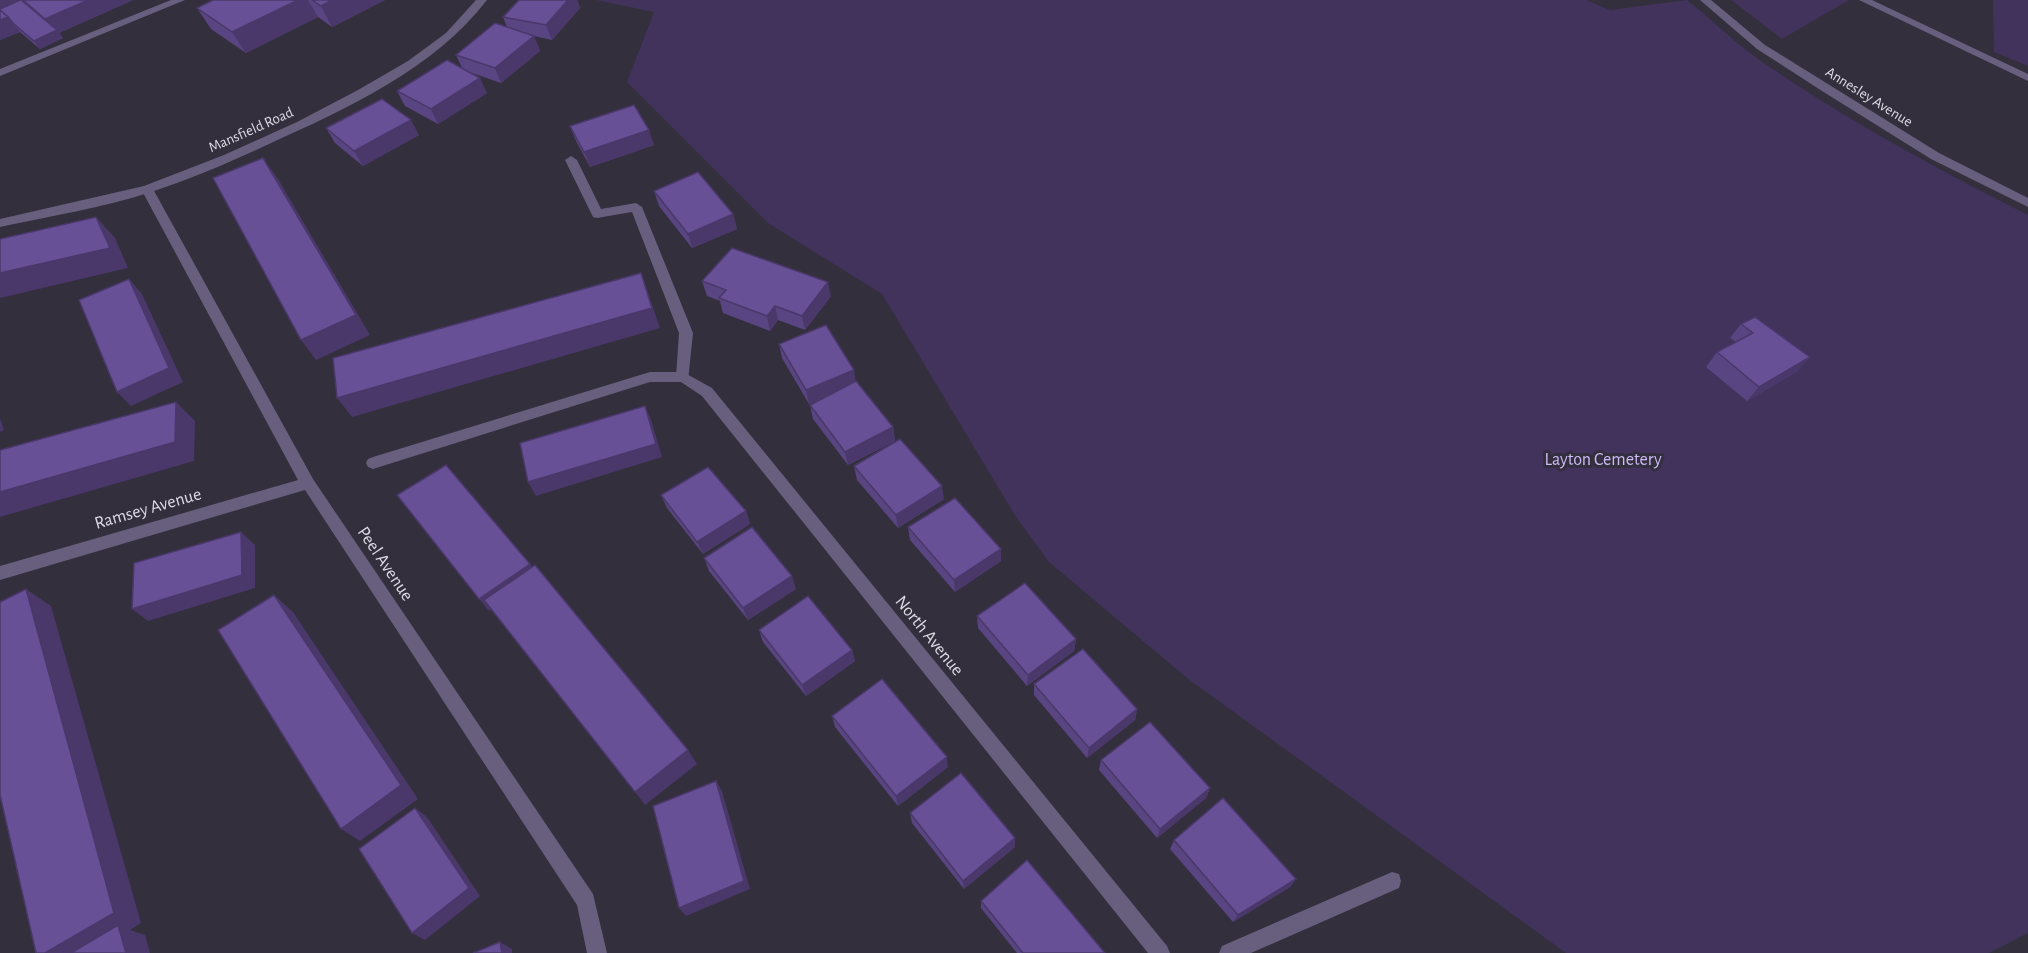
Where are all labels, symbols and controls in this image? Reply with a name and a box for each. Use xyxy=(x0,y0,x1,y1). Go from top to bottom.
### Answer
street label: Annesley Avenue xyxy=(1823,64,1915,130)
street label: Mansfield Road xyxy=(206,105,296,155)
park label: Layton Cemetery xyxy=(1544,451,1662,469)
street label: Ramsey Avenue xyxy=(93,485,203,533)
street label: Peel Avenue xyxy=(354,524,416,604)
street label: North Avenue xyxy=(891,593,967,679)

